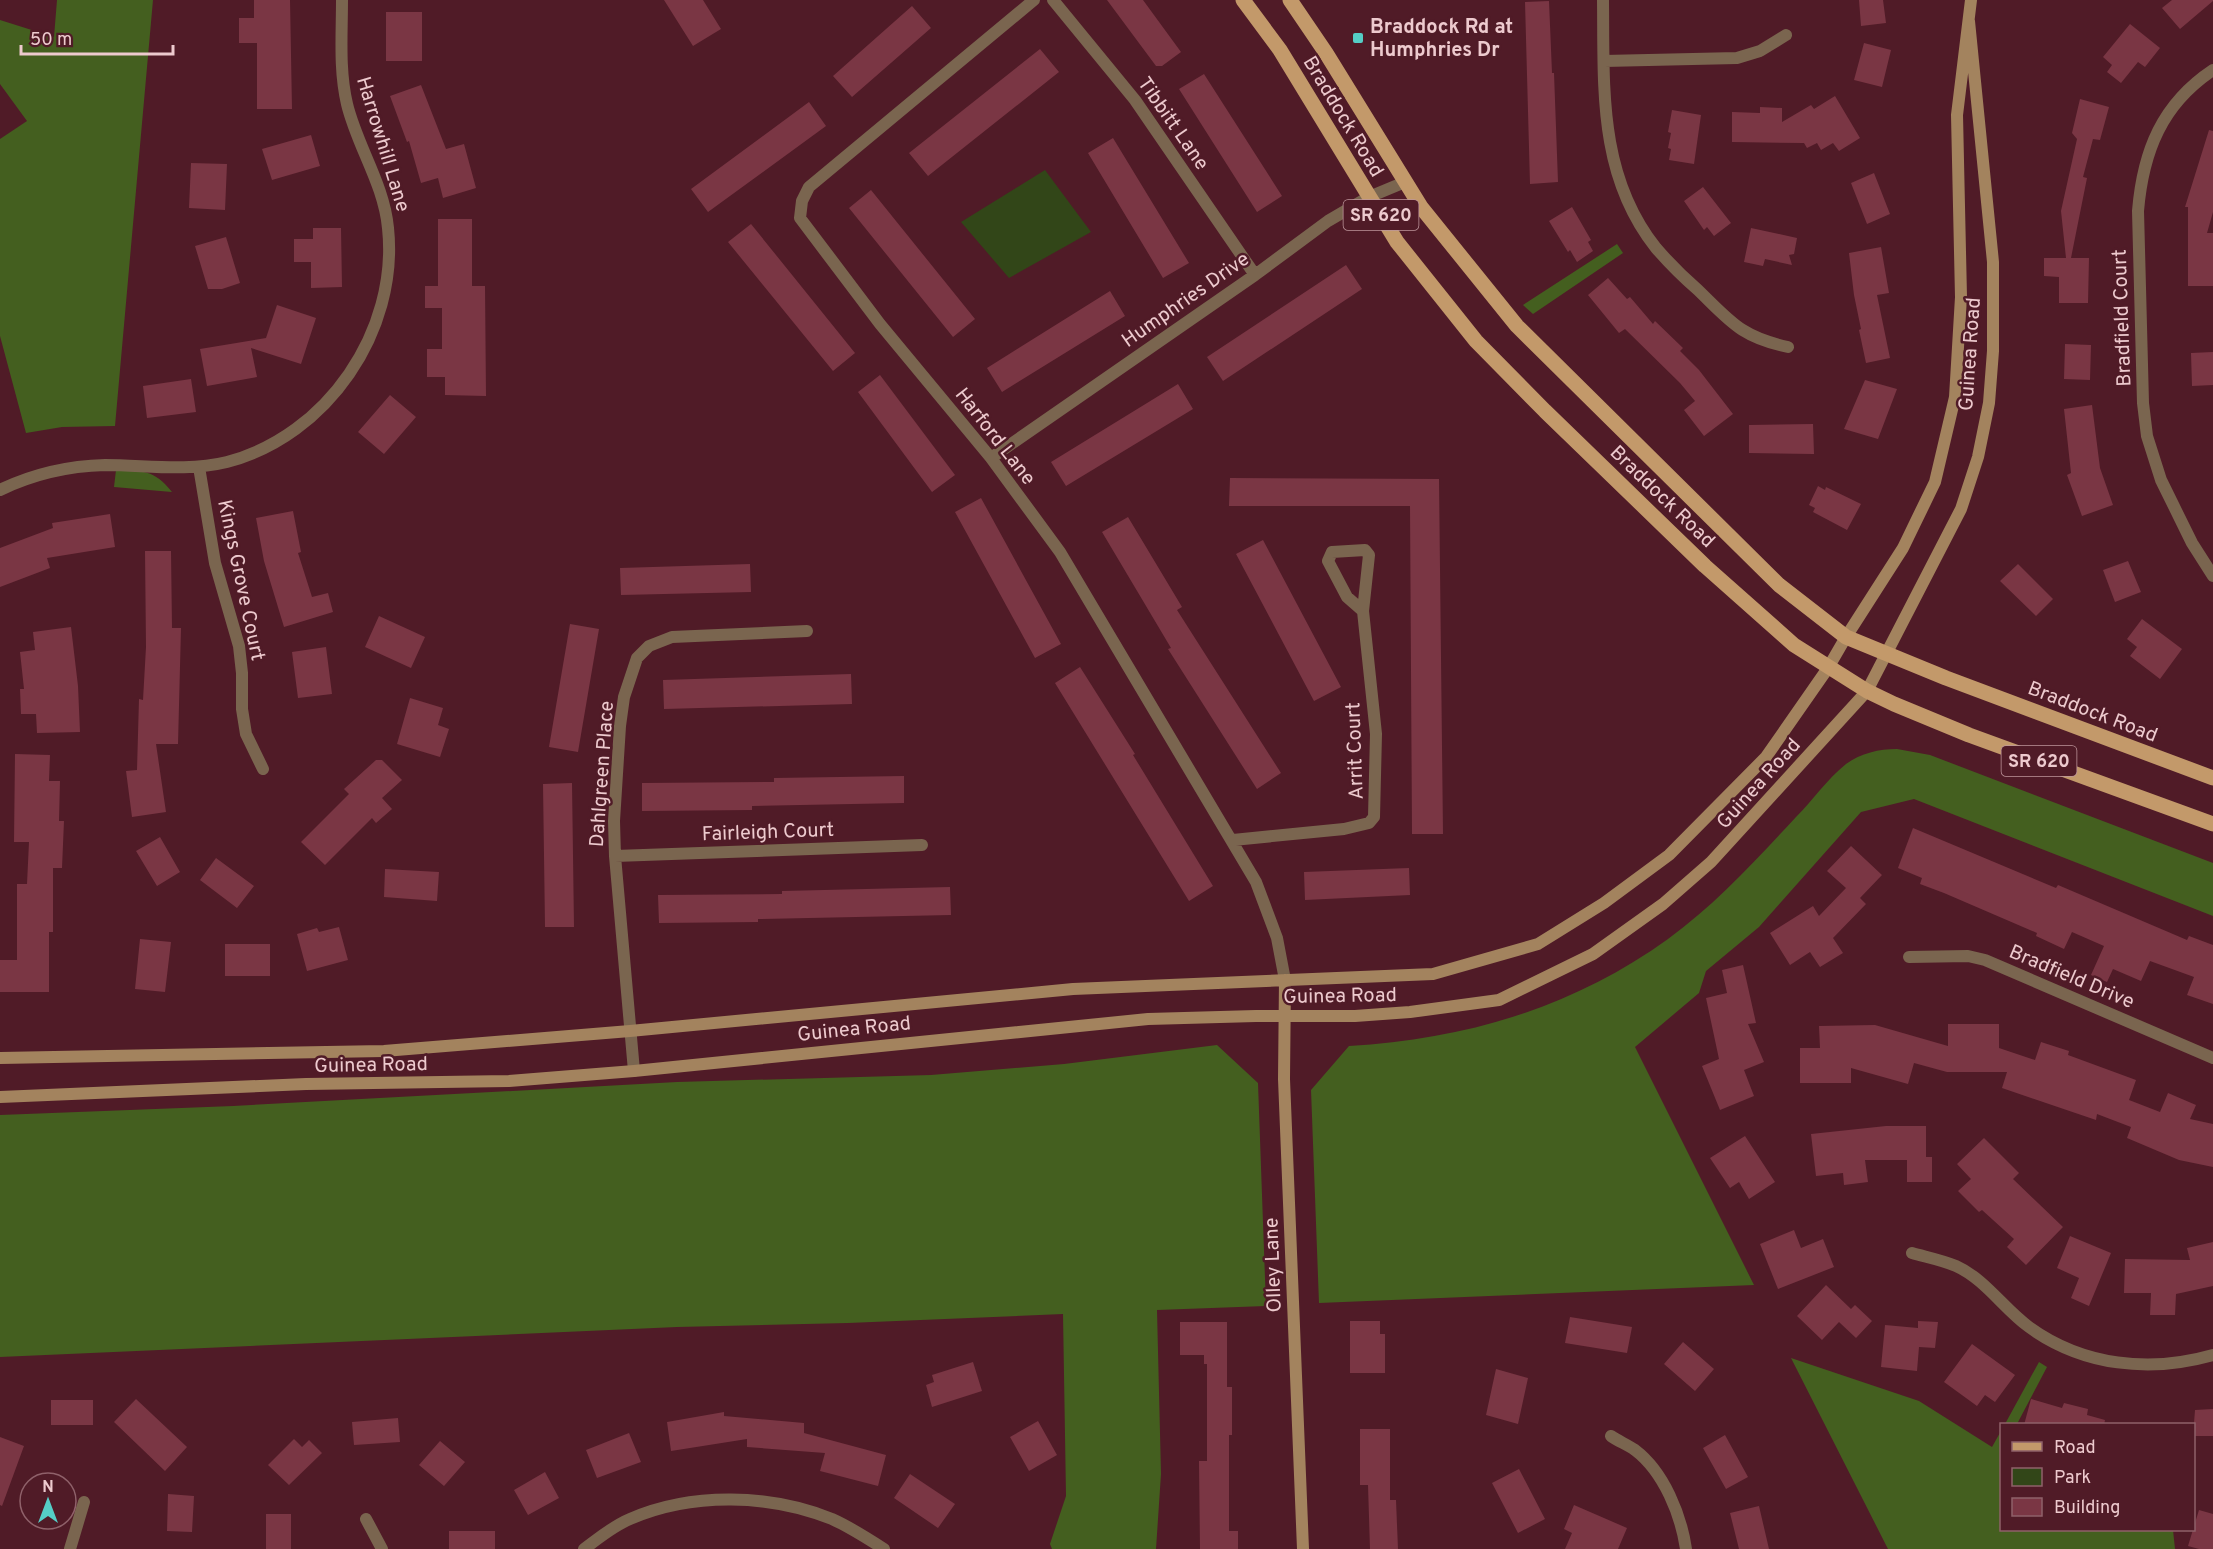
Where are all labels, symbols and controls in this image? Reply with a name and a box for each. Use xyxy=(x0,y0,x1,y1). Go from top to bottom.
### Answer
place label: Braddock Rd at Humphries Dr xyxy=(1370,15,1513,64)
scale bar xyxy=(21,18,172,56)
text: 50 m xyxy=(30,29,72,52)
marker: Braddock Rd at Humphries Dr xyxy=(1351,31,1365,45)
street label: Braddock Road xyxy=(1296,52,1389,182)
street label: Tibbitt Lane xyxy=(1131,72,1214,176)
street label: Harrowhill Lane xyxy=(349,74,415,215)
road number: SR 620 xyxy=(1344,200,1418,230)
street label: Humphries Drive xyxy=(1117,247,1255,354)
street label: Bradfield Court xyxy=(2108,249,2138,387)
street label: Guinea Road xyxy=(1954,296,1988,412)
street label: Harford Lane xyxy=(948,383,1041,491)
street label: Braddock Road xyxy=(1603,441,1720,554)
street label: Kings Grove Court xyxy=(210,497,270,663)
street label: Braddock Road xyxy=(2024,676,2161,750)
street label: Dahlgreen Place xyxy=(585,700,621,848)
street label: Arrit Court xyxy=(1341,702,1371,800)
street label: Guinea Road xyxy=(1712,733,1807,835)
road number: SR 620 xyxy=(2002,746,2076,776)
street label: Fairleigh Court xyxy=(701,818,835,848)
street label: Bradfield Drive xyxy=(2005,940,2138,1016)
street label: Guinea Road xyxy=(1283,983,1397,1011)
street label: Guinea Road xyxy=(796,1011,912,1049)
street label: Guinea Road xyxy=(314,1052,428,1080)
street label: Olley Lane xyxy=(1259,1217,1289,1313)
legend xyxy=(2000,1423,2195,1531)
text: Road xyxy=(2054,1437,2096,1460)
text: Park xyxy=(2054,1467,2091,1490)
north arrow xyxy=(18,1471,78,1531)
text: N xyxy=(42,1478,54,1498)
text: Building xyxy=(2054,1497,2120,1520)

